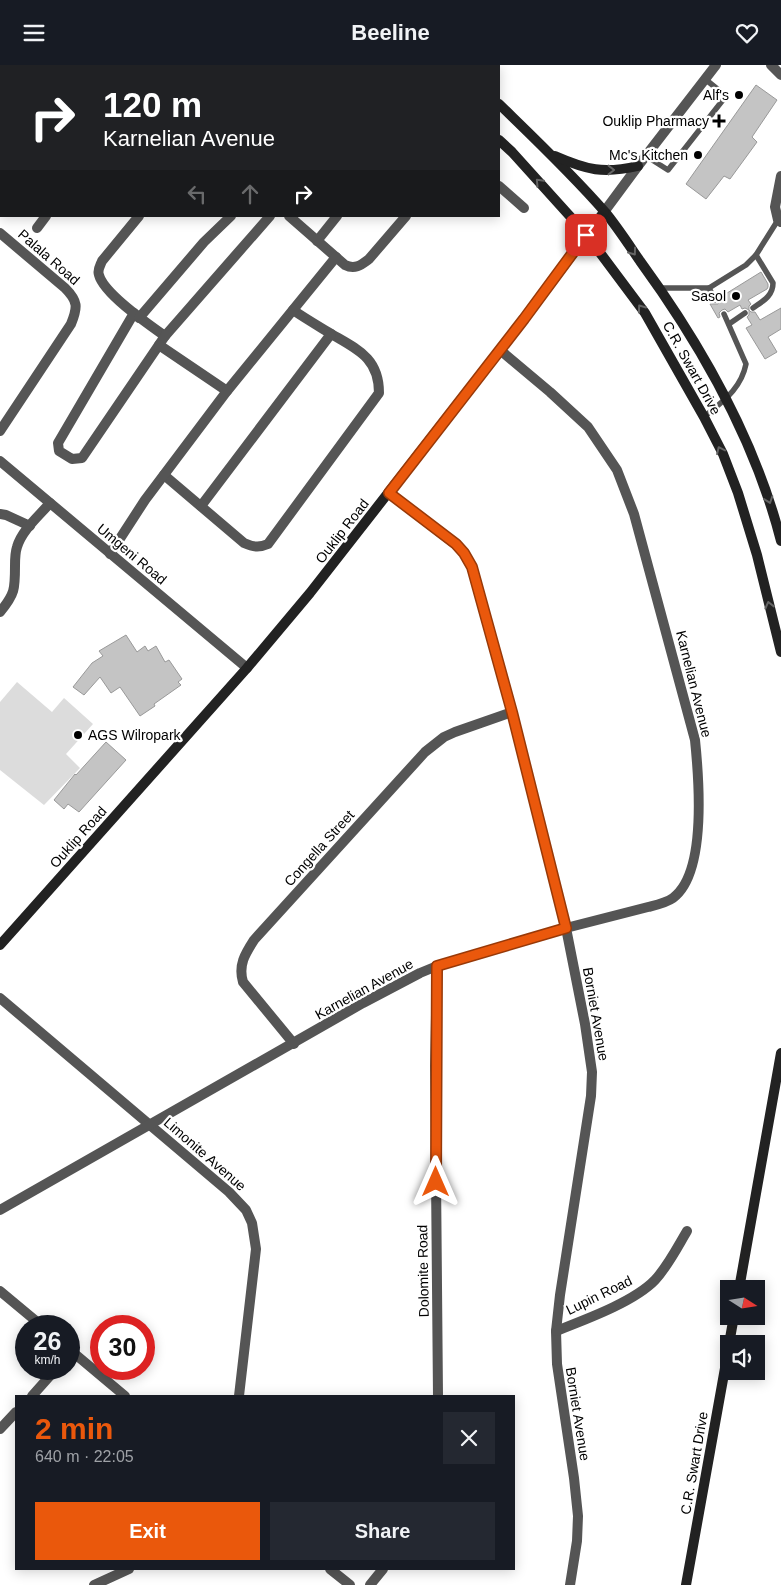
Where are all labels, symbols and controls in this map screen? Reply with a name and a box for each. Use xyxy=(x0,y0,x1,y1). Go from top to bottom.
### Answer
icon: menu xyxy=(20,19,48,47)
icon: heart xyxy=(733,19,761,47)
text: Beeline xyxy=(351,20,430,45)
icon: right xyxy=(20,85,85,150)
text: 120 m xyxy=(103,85,202,124)
place label: Alf's xyxy=(703,87,729,103)
marker: Alf's xyxy=(733,89,745,101)
place label: Ouklip Pharmacy xyxy=(602,113,709,129)
marker: Ouklip Pharmacy xyxy=(713,115,725,127)
text: Karnelian Avenue xyxy=(103,126,275,151)
place label: Mc's Kitchen xyxy=(609,147,688,163)
marker: Mc's Kitchen xyxy=(692,149,704,161)
one-way arrow xyxy=(608,165,615,175)
one-way arrow xyxy=(536,179,545,188)
icon: left xyxy=(183,180,211,208)
icon: ahead xyxy=(236,180,264,208)
icon: right xyxy=(289,180,317,208)
pin xyxy=(565,214,607,256)
icon: arrive xyxy=(572,221,600,249)
street label: Palala Road xyxy=(15,226,83,288)
one-way arrow xyxy=(627,246,636,255)
place label: Sasol xyxy=(691,288,726,304)
marker: Sasol xyxy=(730,290,742,302)
one-way arrow xyxy=(638,304,647,314)
street label: C.R. Swart Drive xyxy=(660,319,724,418)
one-way arrow xyxy=(716,446,727,455)
street label: Ouklip Road xyxy=(312,496,372,566)
one-way arrow xyxy=(763,496,773,504)
street label: Umgeni Road xyxy=(94,520,170,588)
one-way arrow xyxy=(764,600,775,609)
street label: Karnelian Avenue xyxy=(673,629,715,739)
place label: AGS Wilropark xyxy=(88,727,182,743)
marker: AGS Wilropark xyxy=(72,729,84,741)
street label: Ouklip Road xyxy=(46,803,110,871)
street label: Congella Street xyxy=(281,807,357,889)
street label: Karnelian Avenue xyxy=(312,955,416,1023)
street label: Borniet Avenue xyxy=(580,966,612,1062)
street label: Limonite Avenue xyxy=(161,1114,249,1194)
position arrow xyxy=(409,1155,461,1207)
street label: Dolomite Road xyxy=(414,1225,432,1317)
street label: Lupin Road xyxy=(563,1272,635,1318)
north arrow xyxy=(720,1280,765,1325)
map controls xyxy=(720,1280,765,1380)
speed limit sign: 30 xyxy=(90,1315,155,1380)
text: 26 xyxy=(34,1327,61,1355)
button: sound xyxy=(720,1335,765,1380)
text: km/h xyxy=(34,1353,61,1367)
street label: Borniet Avenue xyxy=(563,1366,593,1462)
street label: C.R. Swart Drive xyxy=(677,1410,711,1516)
text: 2 min xyxy=(35,1412,113,1445)
button: close xyxy=(443,1412,495,1464)
text: 640 m · 22:05 xyxy=(35,1448,134,1465)
button: Exit xyxy=(35,1502,260,1560)
button: Share xyxy=(270,1502,495,1560)

